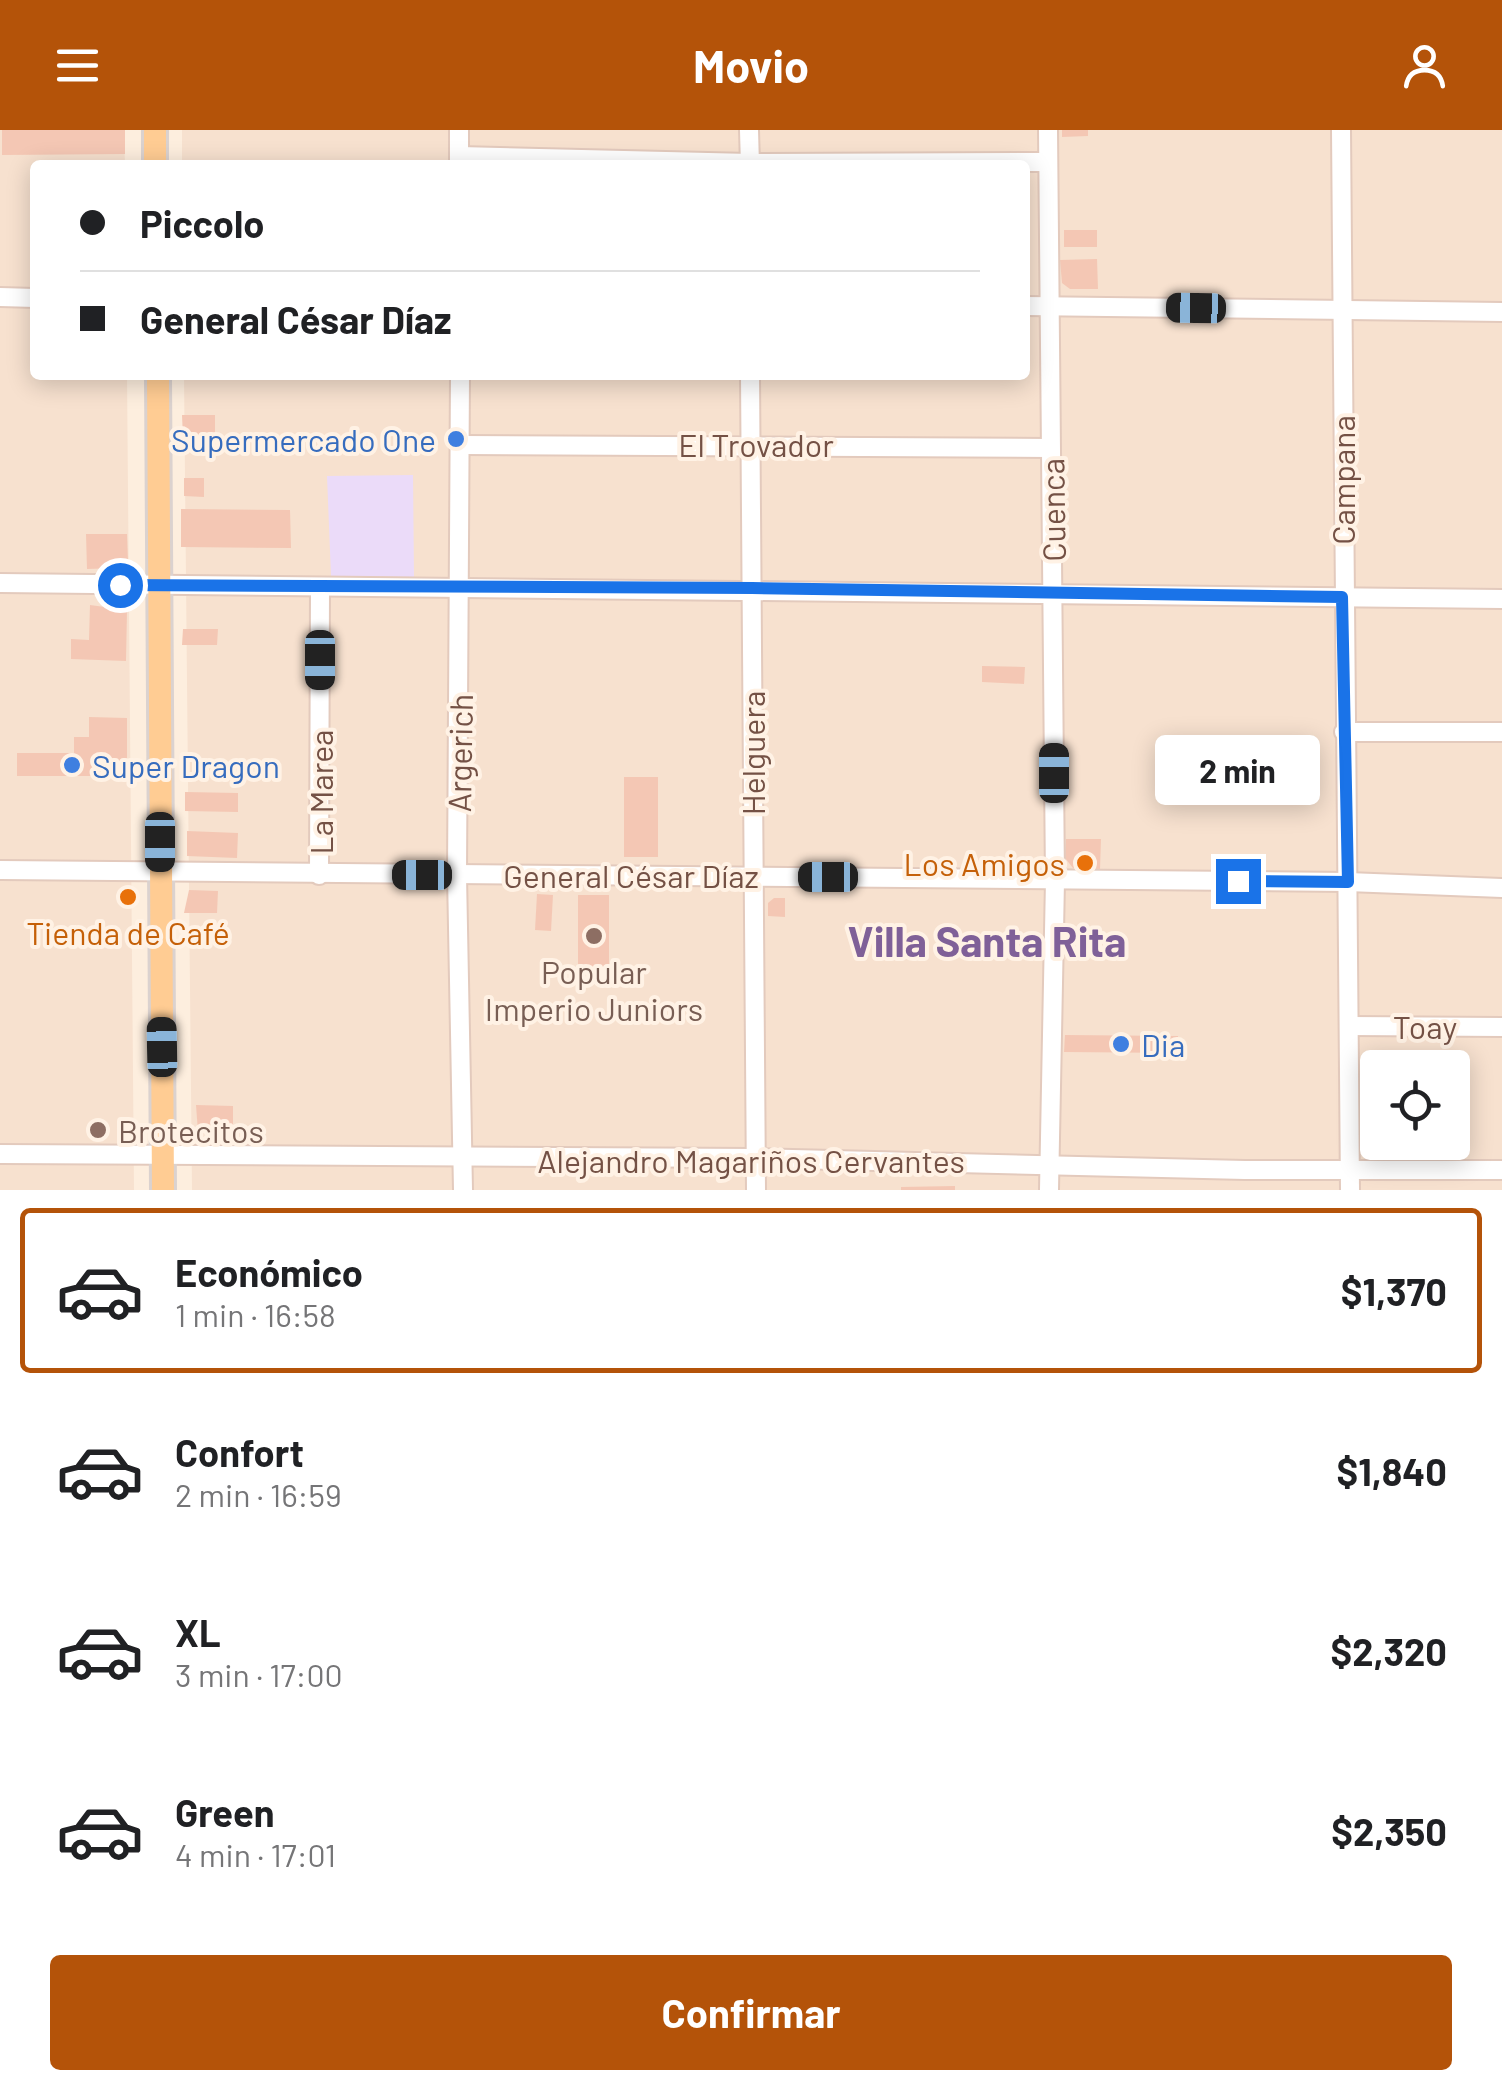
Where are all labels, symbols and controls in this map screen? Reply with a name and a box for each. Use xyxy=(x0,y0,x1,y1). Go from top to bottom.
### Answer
icon: menu xyxy=(50,38,105,93)
text: Movio xyxy=(693,38,809,92)
icon: person xyxy=(1397,38,1452,93)
text: Piccolo xyxy=(140,200,264,246)
car xyxy=(1166,292,1226,324)
text: General César Díaz xyxy=(140,296,451,342)
street label: Campana xyxy=(1323,415,1361,545)
place label: Supermercado One xyxy=(171,420,436,458)
street label: El Trovador xyxy=(678,425,834,463)
marker: Supermercado One xyxy=(445,428,467,450)
street label: Cuenca xyxy=(1032,458,1072,562)
route start xyxy=(98,563,143,608)
car xyxy=(305,630,335,690)
street label: Helguera xyxy=(733,691,771,815)
street label: Argerich xyxy=(439,693,479,813)
street label: La Marea xyxy=(301,730,339,854)
callout: 2 min xyxy=(1156,736,1320,806)
car xyxy=(1039,743,1069,803)
place label: Super Dragon xyxy=(92,746,280,784)
text: 2 min xyxy=(1199,751,1276,789)
marker: Super Dragon xyxy=(61,754,83,776)
car xyxy=(145,812,175,872)
place label: Los Amigos xyxy=(904,844,1065,882)
marker: Los Amigos xyxy=(1074,852,1096,874)
street label: General César Díaz xyxy=(503,856,759,894)
route end xyxy=(1216,859,1261,904)
car xyxy=(392,860,452,890)
car xyxy=(798,862,858,892)
marker: Tienda de Café xyxy=(117,886,139,908)
place label: Tienda de Café xyxy=(26,913,230,951)
district label: Villa Santa Rita xyxy=(848,915,1126,965)
marker: Popular Imperio Juniors xyxy=(583,925,605,947)
place label: Popular Imperio Juniors xyxy=(485,952,703,1027)
street label: Toay xyxy=(1393,1007,1457,1045)
car xyxy=(146,1017,178,1077)
place label: Dia xyxy=(1141,1025,1185,1063)
marker: Dia xyxy=(1110,1033,1132,1055)
map controls xyxy=(1360,1050,1470,1160)
button: locate xyxy=(1360,1050,1470,1160)
place label: Brotecitos xyxy=(118,1111,264,1149)
marker: Brotecitos xyxy=(87,1119,109,1141)
street label: Alejandro Magariños Cervantes xyxy=(537,1141,965,1179)
icon: car xyxy=(55,1246,145,1336)
text: Económico xyxy=(175,1249,363,1295)
text: $1,370 xyxy=(1341,1268,1447,1314)
text: 1 min · 16:58 xyxy=(175,1295,336,1333)
icon: car xyxy=(55,1426,145,1516)
text: Confort xyxy=(175,1429,304,1475)
text: $1,840 xyxy=(1337,1448,1447,1494)
text: 2 min · 16:59 xyxy=(175,1475,342,1513)
icon: car xyxy=(55,1606,145,1696)
text: XL xyxy=(175,1609,221,1655)
text: $2,320 xyxy=(1330,1628,1447,1674)
text: 3 min · 17:00 xyxy=(175,1655,343,1693)
icon: car xyxy=(55,1786,145,1876)
text: Green xyxy=(175,1789,275,1835)
text: $2,350 xyxy=(1331,1808,1447,1854)
text: 4 min · 17:01 xyxy=(175,1835,336,1873)
button: Confirmar xyxy=(50,1955,1452,2070)

